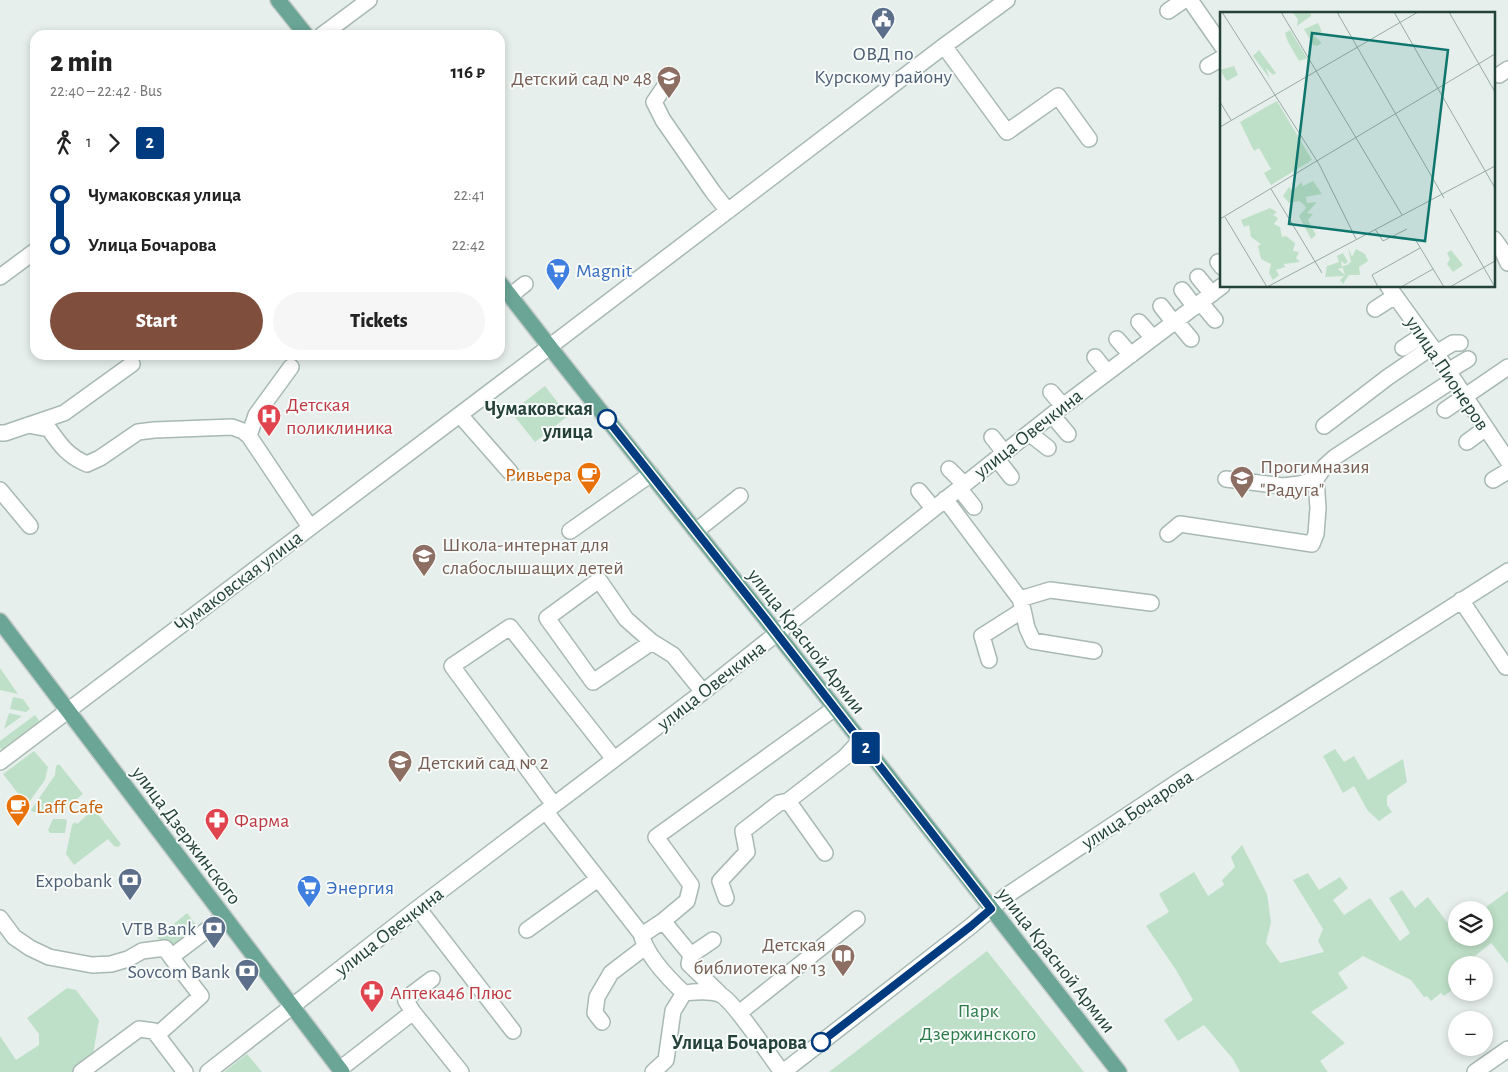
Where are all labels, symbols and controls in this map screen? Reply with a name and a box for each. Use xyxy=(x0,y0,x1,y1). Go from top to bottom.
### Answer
public building icon: ОВД по Курскому району xyxy=(870,6,896,40)
inset map xyxy=(1220,12,1496,288)
place label: ОВД по Курскому району xyxy=(814,44,952,87)
text: 2 min xyxy=(50,49,113,77)
text: 116 ₽ xyxy=(450,63,485,82)
school or university icon: Детский сад № 48 xyxy=(656,65,682,99)
place label: Детский сад № 48 xyxy=(511,69,652,89)
text: 22:40 – 22:42 · Bus xyxy=(50,83,162,99)
icon: walk xyxy=(50,129,78,157)
icon: forward xyxy=(100,129,128,157)
text: 1 xyxy=(86,134,92,150)
text: 2 xyxy=(146,134,154,152)
text: Чумаковская улица xyxy=(88,186,241,205)
text: 22:41 xyxy=(454,187,485,203)
text: Улица Бочарова xyxy=(88,236,217,255)
text: 22:42 xyxy=(452,237,485,253)
supermarket icon: Magnit xyxy=(545,257,571,291)
place label: Magnit xyxy=(576,261,633,281)
button: Start xyxy=(50,292,263,350)
button: Tickets xyxy=(273,292,485,350)
street label: улица Пионеров xyxy=(1401,312,1493,434)
street label: улица Овечкина xyxy=(970,385,1087,483)
place label: Детская поликлиника xyxy=(286,395,393,438)
place label: Чумаковская улица xyxy=(485,399,594,442)
hospital icon: Детская поликлиника xyxy=(256,403,282,437)
marker: Чумаковская улица xyxy=(597,409,617,429)
place label: Прогимназия "Радуга" xyxy=(1260,457,1370,500)
cafe icon: Ривьера xyxy=(576,461,602,495)
place label: Ривьера xyxy=(505,465,572,485)
school or university icon: Прогимназия "Радуга" xyxy=(1229,465,1255,499)
street label: Чумаковская улица xyxy=(171,527,306,636)
place label: Школа-интернат для слабослышащих детей xyxy=(442,535,624,578)
school or university icon: Школа-интернат для слабослышащих детей xyxy=(411,543,437,577)
street label: улица Красной Армии xyxy=(743,565,869,718)
street label: улица Овечкина xyxy=(653,637,770,735)
line badge: 2 xyxy=(850,732,882,764)
text: 2 xyxy=(862,739,870,757)
school or university icon: Детский сад № 2 xyxy=(387,749,413,783)
place label: Детский сад № 2 xyxy=(418,753,549,773)
street label: улица Дзержинского xyxy=(127,762,245,908)
street label: улица Бочарова xyxy=(1077,766,1197,854)
cafe icon: Laff Cafe xyxy=(5,793,31,827)
place label: Laff Cafe xyxy=(36,797,103,817)
pharmacy icon: Фарма xyxy=(204,807,230,841)
place label: Фарма xyxy=(234,811,289,831)
bank icon: Expobank xyxy=(117,867,143,901)
place label: Expobank xyxy=(35,871,112,891)
supermarket icon: Энергия xyxy=(296,874,322,908)
place label: Энергия xyxy=(326,878,394,898)
street label: улица Овечкина xyxy=(331,883,448,981)
street label: улица Красной Армии xyxy=(993,884,1119,1037)
map controls xyxy=(1448,901,1493,1056)
button: layers xyxy=(1448,901,1493,946)
bank icon: VTB Bank xyxy=(201,915,227,949)
place label: VTB Bank xyxy=(122,919,196,939)
place label: Детская библиотека № 13 xyxy=(694,935,826,978)
library icon: Детская библиотека № 13 xyxy=(830,943,856,977)
button: + xyxy=(1448,956,1493,1001)
bank icon: Sovcom Bank xyxy=(234,958,260,992)
place label: Sovcom Bank xyxy=(127,962,230,982)
pharmacy icon: Аптека46 Плюс xyxy=(359,979,385,1013)
place label: Аптека46 Плюс xyxy=(390,983,512,1003)
park label: Парк Дзержинского xyxy=(920,1001,1036,1044)
button: − xyxy=(1448,1011,1493,1056)
marker: Улица Бочарова xyxy=(811,1032,831,1052)
place label: Улица Бочарова xyxy=(672,1033,808,1053)

